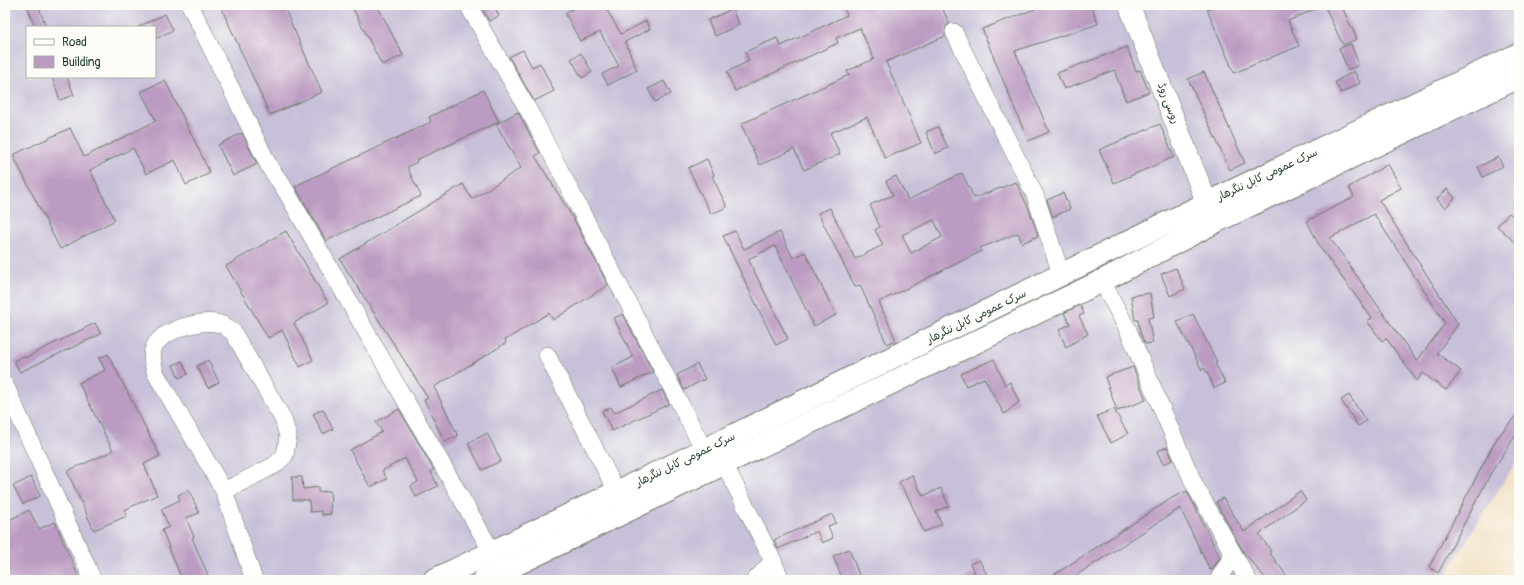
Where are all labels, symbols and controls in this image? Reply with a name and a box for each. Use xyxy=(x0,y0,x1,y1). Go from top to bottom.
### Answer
legend xyxy=(26,26,156,78)
text: Road xyxy=(62,35,87,50)
text: Building xyxy=(62,55,101,70)
street label: روسی روڈ xyxy=(1154,81,1182,126)
street label: سرک عمومی کابل ننگرهار xyxy=(1214,145,1320,205)
street label: سرک عمومی کابل ننگرهار xyxy=(923,287,1029,348)
street label: سرک عمومی کابل ننگرهار xyxy=(632,430,738,491)

